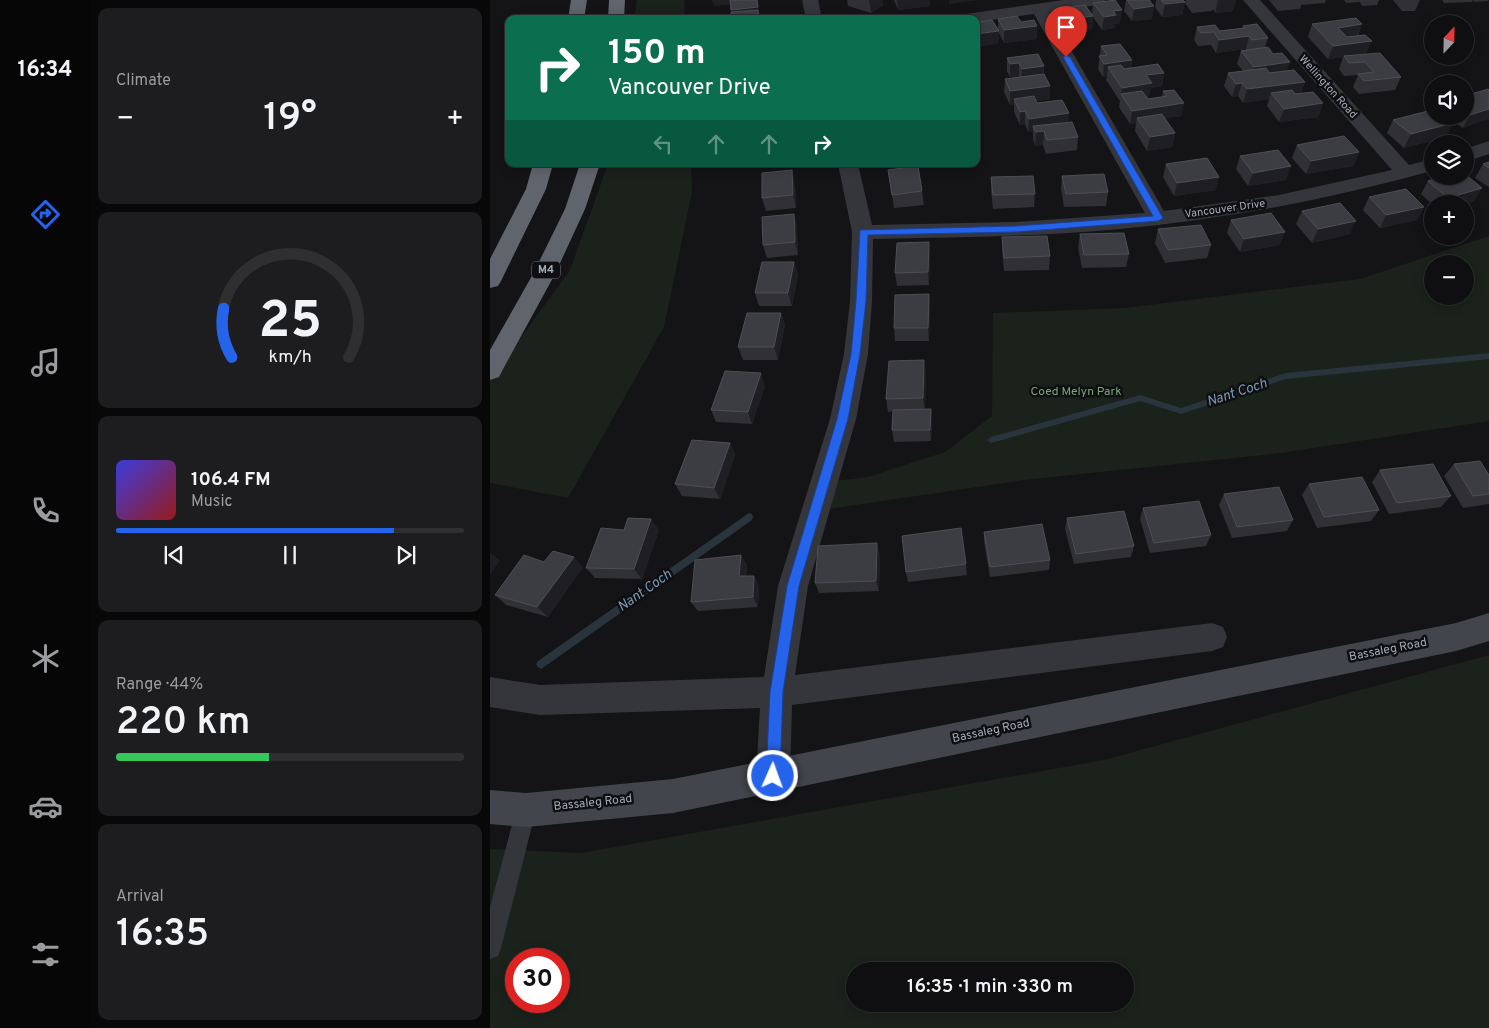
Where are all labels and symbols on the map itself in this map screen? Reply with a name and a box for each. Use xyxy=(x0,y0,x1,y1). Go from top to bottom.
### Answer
pin xyxy=(1045,6,1087,57)
north arrow xyxy=(1424,15,1474,65)
street label: Wellington Road xyxy=(1296,52,1360,122)
street label: Vancouver Drive xyxy=(1184,196,1266,222)
road number: M4 xyxy=(532,262,560,278)
water label: Nant Coch xyxy=(1205,375,1270,411)
park label: Coed Melyn Park xyxy=(1030,384,1122,400)
water label: Nant Coch xyxy=(615,566,676,616)
street label: Bassaleg Road xyxy=(1348,635,1428,665)
street label: Bassaleg Road xyxy=(951,715,1031,747)
position arrow xyxy=(746,749,798,801)
street label: Bassaleg Road xyxy=(553,791,633,815)
speed limit sign: 30 xyxy=(505,948,570,1013)

